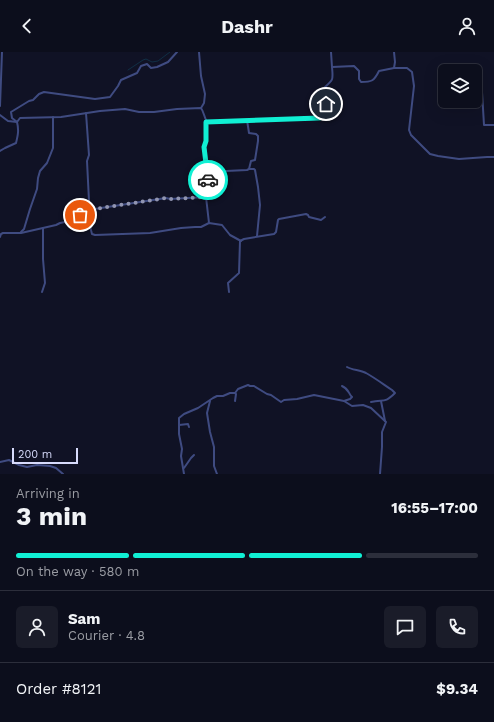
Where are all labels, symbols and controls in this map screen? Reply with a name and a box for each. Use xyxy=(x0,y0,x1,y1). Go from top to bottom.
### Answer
icon: back xyxy=(16,15,38,37)
icon: person xyxy=(456,15,478,37)
text: Dashr xyxy=(221,16,273,37)
map controls xyxy=(438,64,482,108)
button: layers xyxy=(438,64,482,108)
pin xyxy=(309,87,343,121)
icon: home xyxy=(315,93,337,115)
courier xyxy=(188,160,228,200)
icon: car xyxy=(197,169,219,191)
pin xyxy=(63,198,97,232)
icon: bag xyxy=(69,204,91,226)
scale bar xyxy=(12,446,78,465)
text: 200 m xyxy=(18,448,52,461)
text: Arriving in xyxy=(16,486,80,501)
text: 16:55–17:00 xyxy=(391,499,478,517)
text: 3 min xyxy=(16,501,87,531)
text: On the way · 580 m xyxy=(16,564,139,579)
button: person xyxy=(16,606,58,648)
button: chat xyxy=(384,606,426,648)
button: phone xyxy=(436,606,478,648)
text: Sam xyxy=(68,610,100,628)
text: Courier · 4.8 xyxy=(68,628,145,643)
text: Order #8121 xyxy=(16,680,101,698)
text: $9.34 xyxy=(436,680,478,698)

